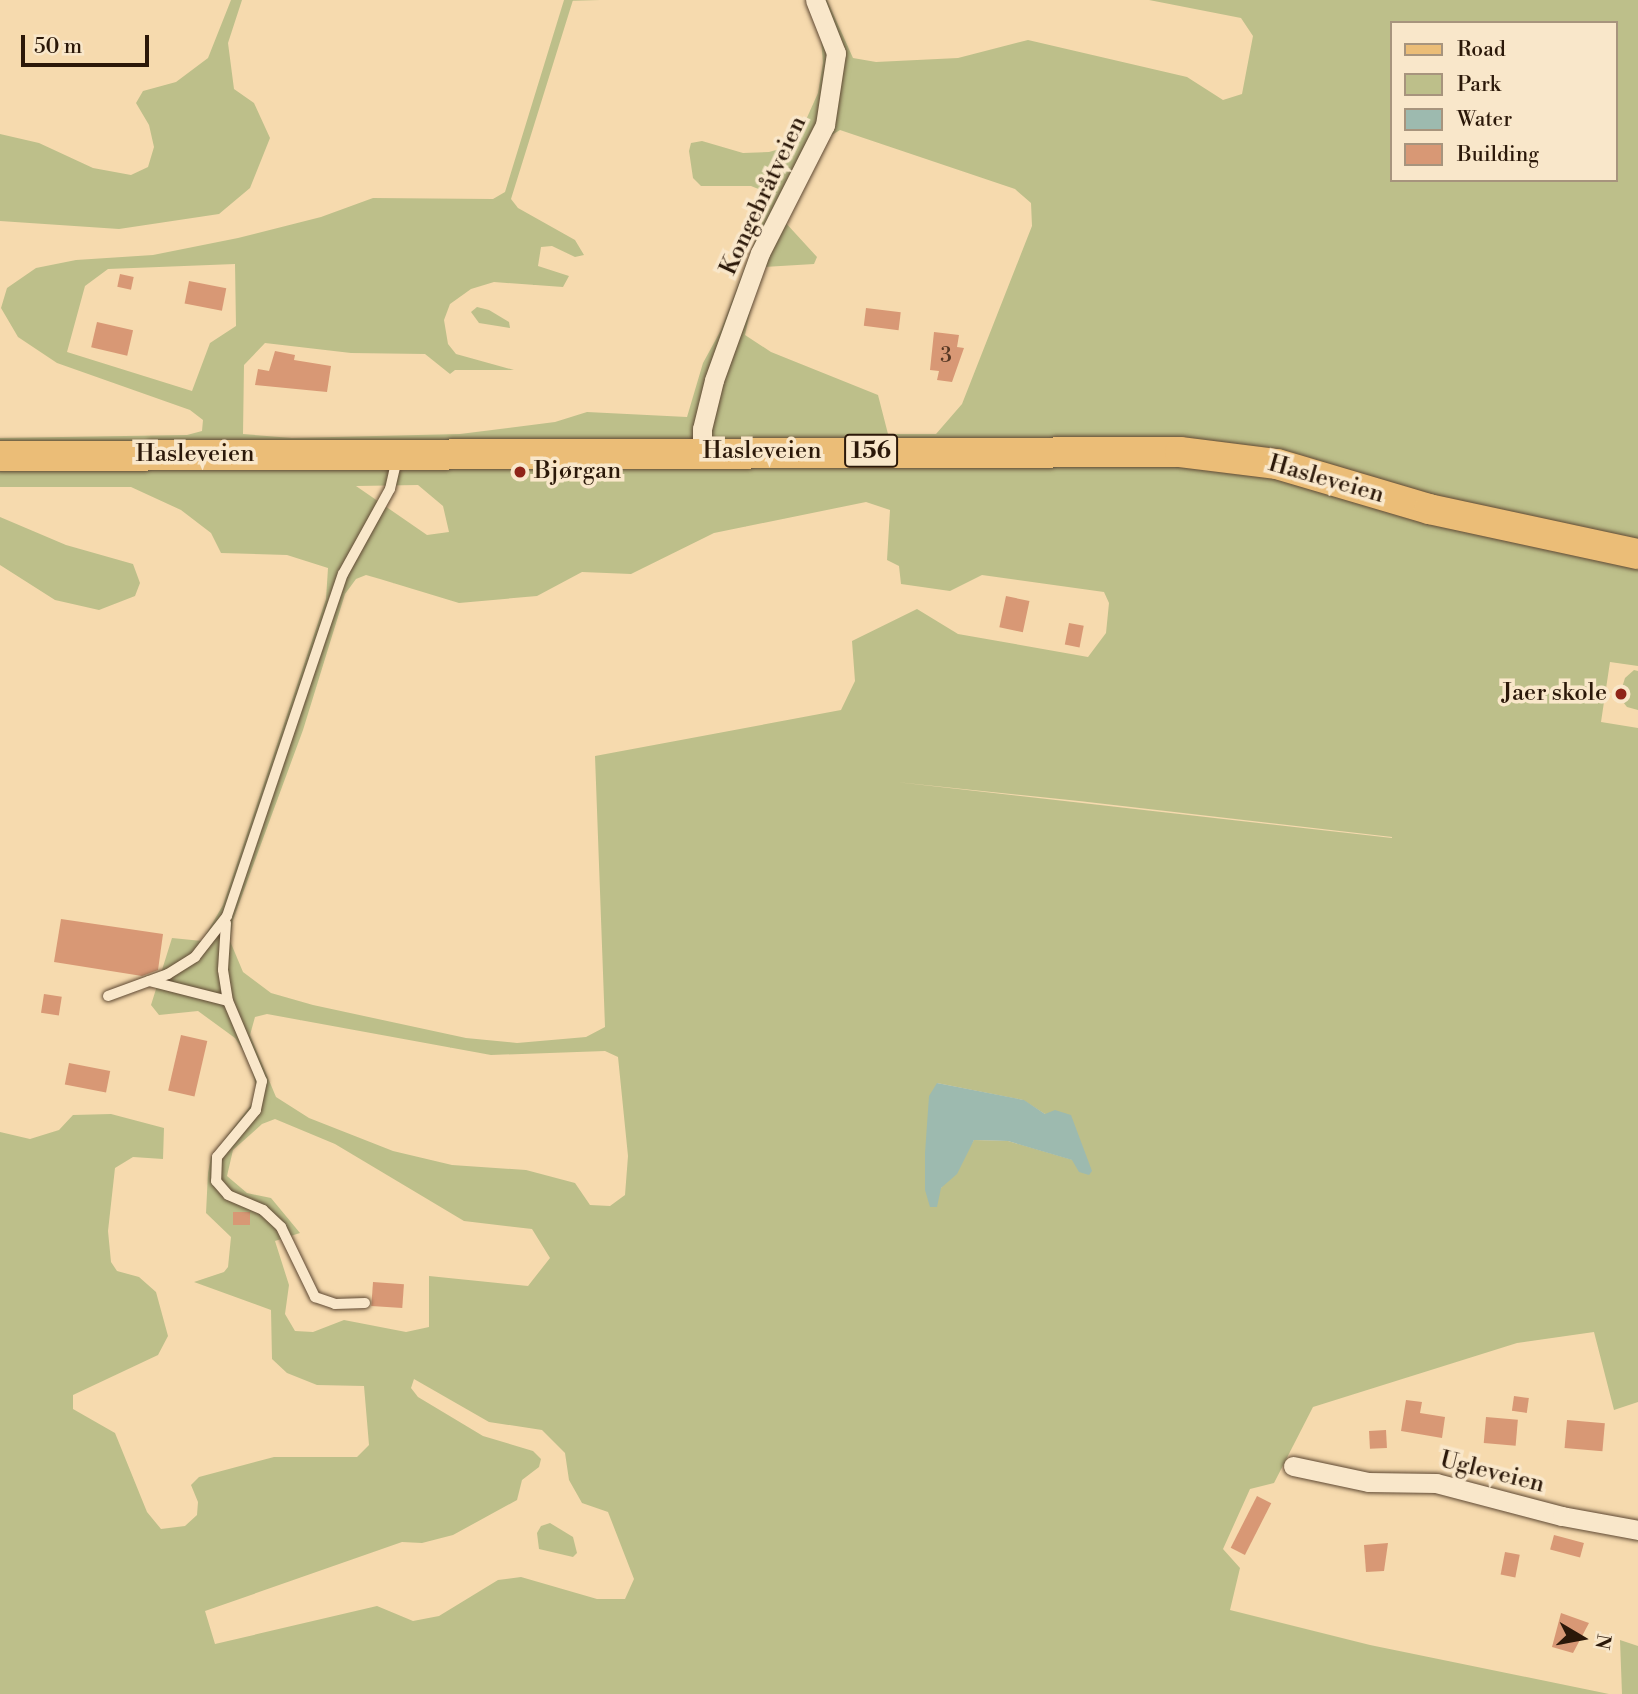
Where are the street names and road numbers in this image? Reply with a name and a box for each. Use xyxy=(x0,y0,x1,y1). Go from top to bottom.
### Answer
street label: Kongebråtveien xyxy=(715,112,813,280)
road number: 156 xyxy=(843,432,899,471)
street label: Hasleveien xyxy=(702,438,822,466)
street label: Hasleveien xyxy=(135,441,255,469)
street label: Hasleveien xyxy=(1265,450,1387,510)
street label: Ugleveien xyxy=(1437,1446,1547,1500)

